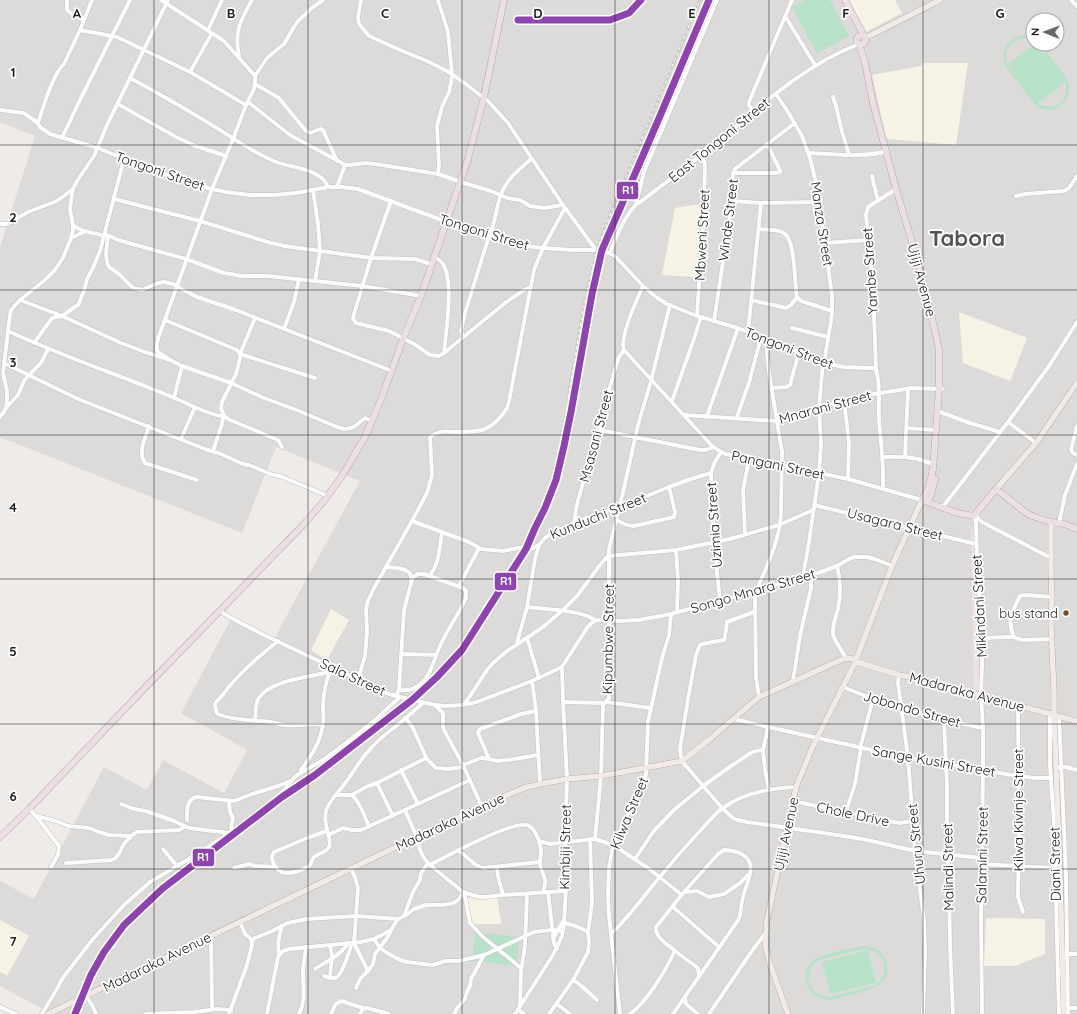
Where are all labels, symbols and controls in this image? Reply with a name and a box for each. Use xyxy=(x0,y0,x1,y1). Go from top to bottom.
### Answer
text: A xyxy=(73,5,82,21)
text: B xyxy=(227,5,235,21)
text: C xyxy=(381,5,389,21)
text: D xyxy=(533,5,543,21)
text: E xyxy=(688,5,696,21)
text: F xyxy=(842,5,850,21)
text: G xyxy=(995,5,1005,21)
north arrow xyxy=(1025,12,1065,52)
text: N xyxy=(1028,28,1042,36)
text: 1 xyxy=(10,64,16,80)
street label: East Tongoni Street xyxy=(665,94,773,186)
street label: Tongoni Street xyxy=(113,147,207,195)
street label: Winde Street xyxy=(714,177,742,262)
street label: Manza Street xyxy=(806,180,838,268)
line badge: R1 xyxy=(616,181,639,200)
text: R1 xyxy=(622,183,634,197)
street label: Mbweni Street xyxy=(691,189,713,281)
text: 2 xyxy=(9,209,17,225)
street label: Tongoni Street xyxy=(437,210,532,254)
district label: Tabora xyxy=(929,224,1005,252)
street label: Yambe Street xyxy=(858,227,882,315)
street label: Ujiji Avenue xyxy=(904,241,940,319)
street label: Tongoni Street xyxy=(742,323,836,373)
text: 3 xyxy=(10,354,17,370)
street label: Mnarani Street xyxy=(777,386,873,428)
street label: Msasani Street xyxy=(575,388,617,484)
street label: Pangani Street xyxy=(730,446,827,484)
street label: Uzimia Street xyxy=(702,481,726,569)
street label: Kunduchi Street xyxy=(547,488,649,544)
text: 4 xyxy=(9,499,17,515)
street label: Usagara Street xyxy=(845,503,945,545)
street label: Mikindani Street xyxy=(967,554,991,658)
street label: Songo Mnara Street xyxy=(688,564,818,617)
line badge: R1 xyxy=(494,572,517,591)
text: R1 xyxy=(500,574,512,588)
street label: Kipumbwe Street xyxy=(598,583,618,694)
place label: bus stand xyxy=(999,605,1058,621)
marker: bus stand xyxy=(1061,608,1071,618)
text: 5 xyxy=(9,643,17,659)
street label: Sala Street xyxy=(317,654,389,700)
street label: Madaraka Avenue xyxy=(908,668,1027,716)
street label: Jobondo Street xyxy=(861,686,963,732)
street label: Sange Kusini Street xyxy=(871,741,997,781)
street label: Kilwa Kivinje Street xyxy=(1009,748,1027,872)
street label: Kilwa Street xyxy=(606,774,652,852)
text: 6 xyxy=(9,788,17,804)
street label: Madaraka Avenue xyxy=(393,789,508,855)
street label: Ujiji Avenue xyxy=(769,795,803,873)
street label: Chole Drive xyxy=(815,797,891,831)
street label: Uhuru Street xyxy=(903,802,929,885)
street label: Kimbiji Street xyxy=(555,804,575,890)
street label: Salamini Street xyxy=(972,806,992,904)
street label: Malindi Street xyxy=(938,823,958,911)
street label: Diani Street xyxy=(1045,826,1065,902)
line badge: R1 xyxy=(192,848,215,867)
text: R1 xyxy=(197,850,209,864)
street label: Madaraka Avenue xyxy=(100,928,214,996)
text: 7 xyxy=(9,933,17,949)

